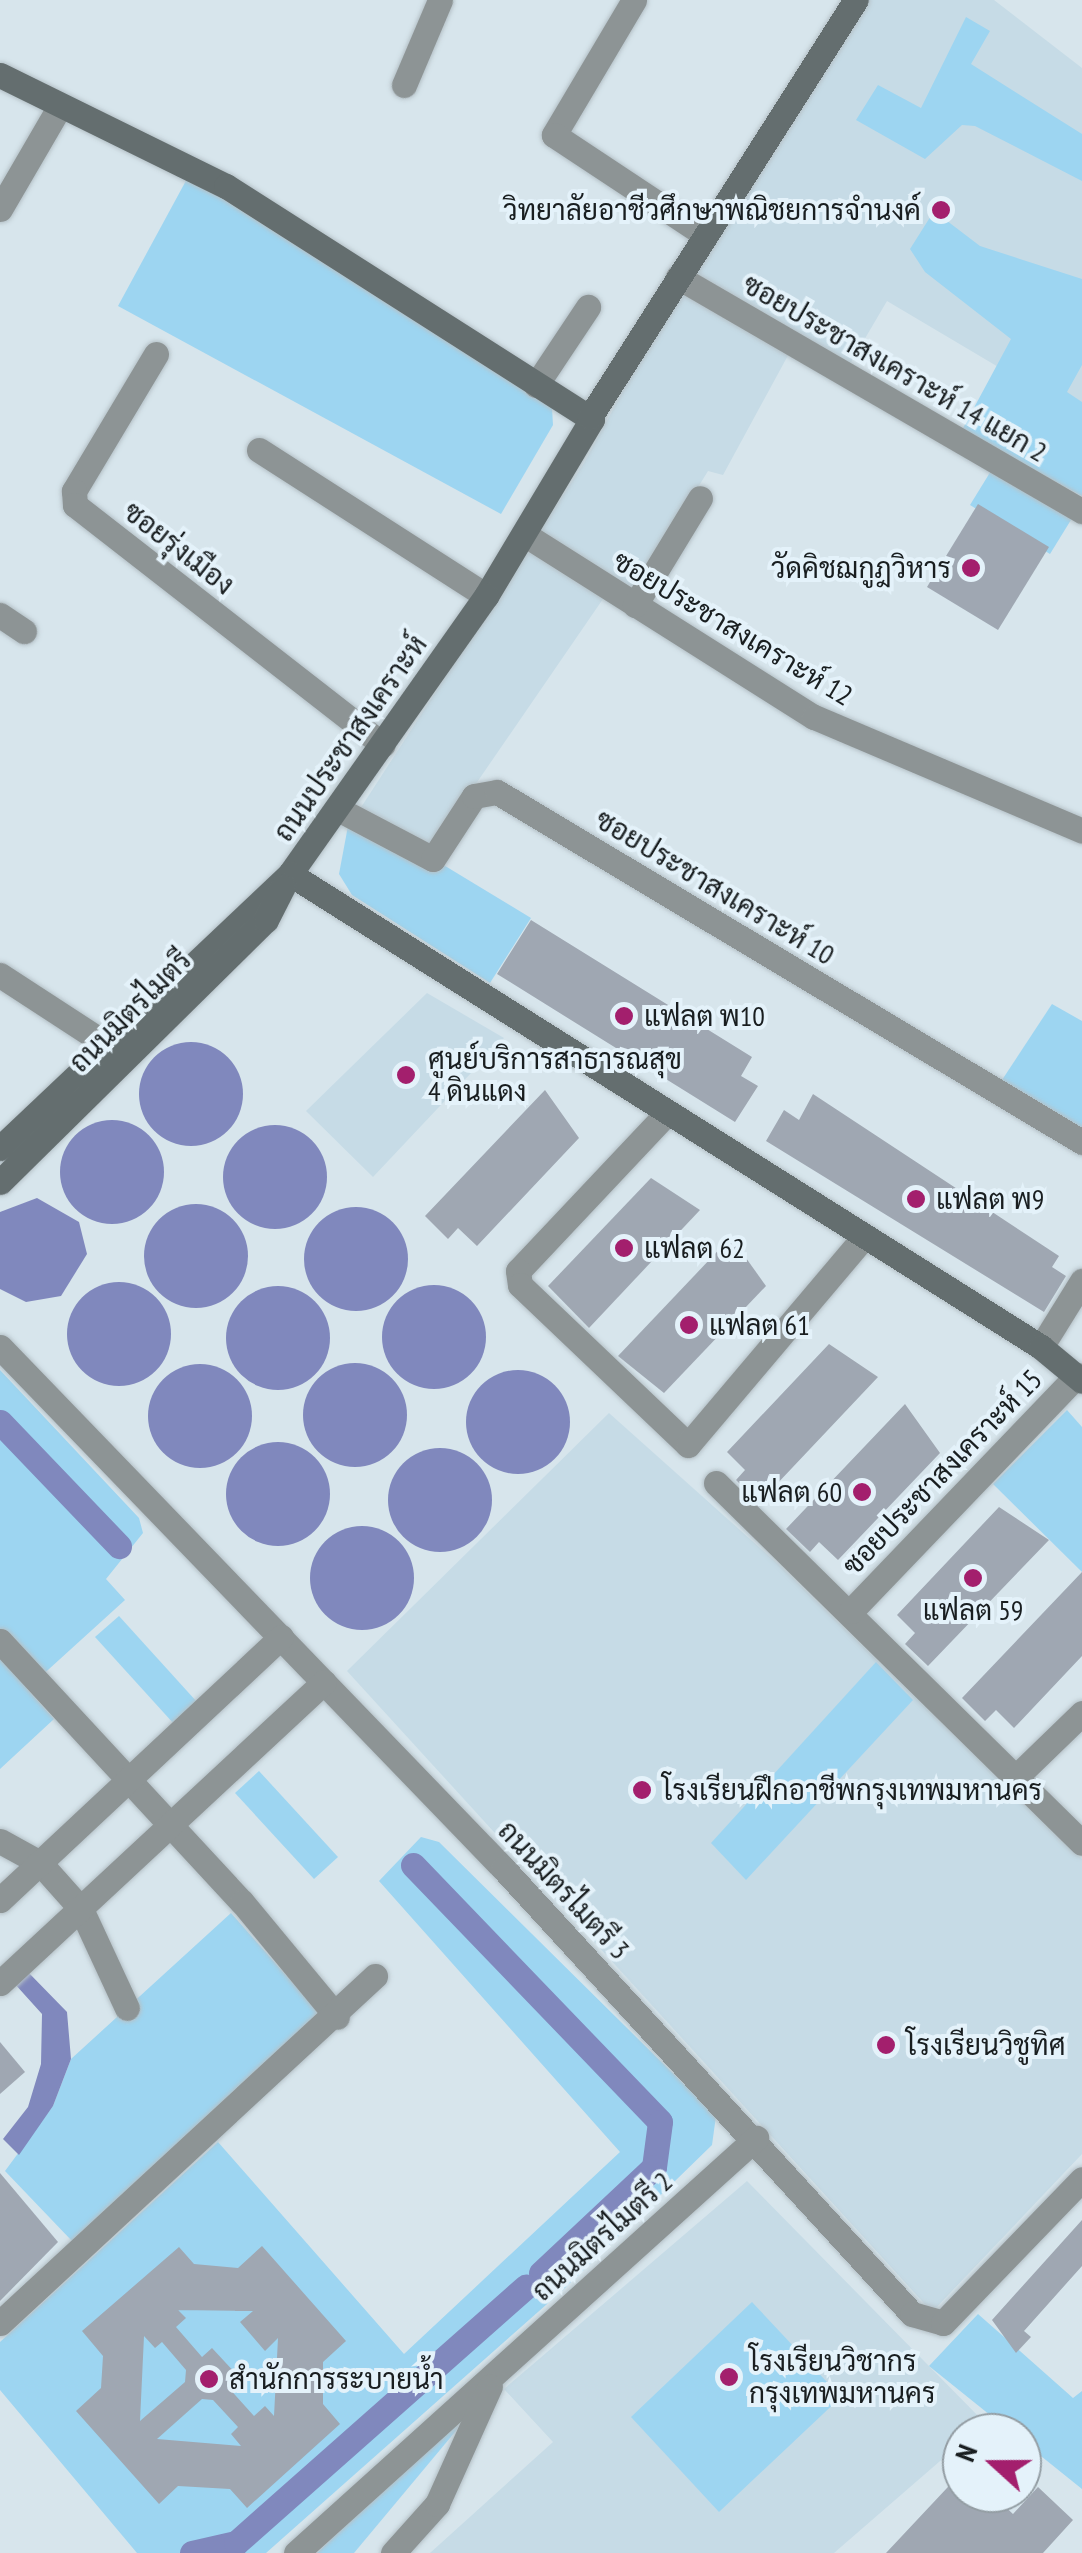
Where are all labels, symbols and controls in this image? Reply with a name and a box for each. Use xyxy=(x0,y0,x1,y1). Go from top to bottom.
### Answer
place label: วิทยาลัยอาชีวศึกษาพณิชยการจำนงค์ xyxy=(503,193,921,227)
marker: วิทยาลัยอาชีวศึกษาพณิชยการจำนงค์ xyxy=(930,199,952,221)
street label: ซอยประชาสงเคราะห์ 14 แยก 2 xyxy=(737,267,1053,469)
street label: ซอยรุ่งเมือง xyxy=(117,494,241,602)
street label: ซอยประชาสงเคราะห์ 12 xyxy=(608,543,858,713)
place label: วัดคิชฌกูฎวิหาร xyxy=(771,551,951,585)
marker: วัดคิชฌกูฎวิหาร xyxy=(960,557,982,579)
street label: ถนนประชาสงเคราะห์ xyxy=(266,629,434,847)
street label: ซอยประชาสงเคราะห์ 10 xyxy=(590,802,840,972)
street label: ถนนมิตรไมตรี xyxy=(62,943,198,1079)
place label: แฟลต พ10 xyxy=(644,999,765,1033)
marker: แฟลต พ10 xyxy=(613,1005,635,1027)
place label: ศูนย์บริการสาธารณสุข 4 ดินแดง xyxy=(428,1042,682,1108)
marker: ศูนย์บริการสาธารณสุข 4 ดินแดง xyxy=(393,1062,419,1088)
place label: แฟลต พ9 xyxy=(936,1182,1044,1216)
marker: แฟลต พ9 xyxy=(905,1188,927,1210)
place label: แฟลต 62 xyxy=(644,1231,745,1265)
marker: แฟลต 62 xyxy=(613,1237,635,1259)
place label: แฟลต 61 xyxy=(709,1308,810,1342)
marker: แฟลต 61 xyxy=(678,1314,700,1336)
street label: ซอยประชาสงเคราะห์ 15 xyxy=(835,1362,1049,1582)
place label: แฟลต 60 xyxy=(741,1475,842,1509)
marker: แฟลต 60 xyxy=(851,1481,873,1503)
marker: แฟลต 59 xyxy=(962,1567,984,1589)
place label: แฟลต 59 xyxy=(923,1593,1023,1627)
place label: โรงเรียนฝึกอาชีพกรุงเทพมหานคร xyxy=(662,1773,1042,1807)
marker: โรงเรียนฝึกอาชีพกรุงเทพมหานคร xyxy=(631,1779,653,1801)
street label: ถนนมิตรไมตรี 3 xyxy=(491,1814,637,1966)
place label: โรงเรียนวิชูทิศ xyxy=(906,2028,1066,2062)
marker: โรงเรียนวิชูทิศ xyxy=(875,2034,897,2056)
street label: ถนนมิตรไมตรี 2 xyxy=(525,2164,679,2308)
place label: โรงเรียนวิชากร กรุงเทพมหานคร xyxy=(749,2344,935,2410)
place label: สำนักการระบายน้ำ xyxy=(229,2362,444,2396)
marker: โรงเรียนวิชากร กรุงเทพมหานคร xyxy=(718,2366,740,2388)
marker: สำนักการระบายน้ำ xyxy=(198,2368,220,2390)
north arrow xyxy=(942,2413,1042,2513)
text: N xyxy=(945,2439,985,2466)

